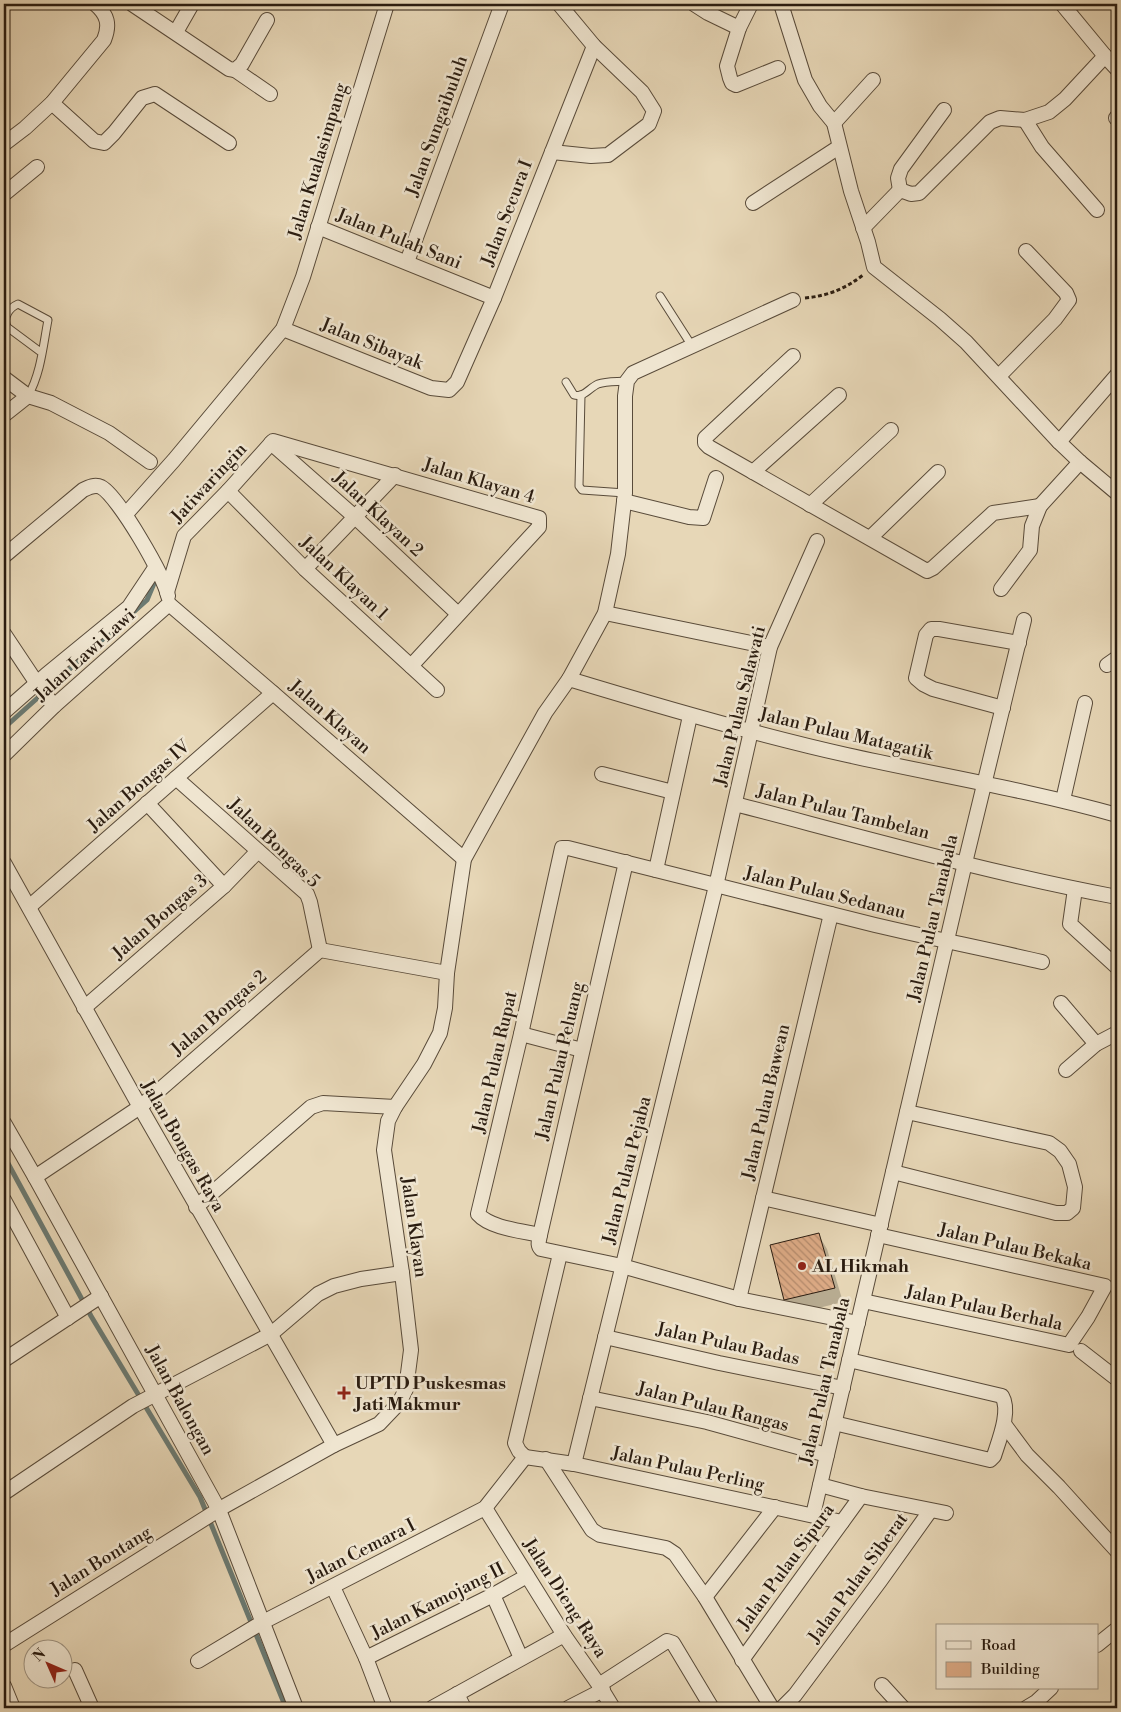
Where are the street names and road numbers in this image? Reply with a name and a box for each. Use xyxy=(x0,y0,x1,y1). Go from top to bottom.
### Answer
street label: Jalan Sungaibuluh xyxy=(401,52,473,200)
street label: Jalan Kualasimpang xyxy=(283,80,353,243)
street label: Jalan Secura I xyxy=(476,157,538,270)
street label: Jalan Pulah Sani xyxy=(332,203,465,275)
street label: Jalan Sibayak xyxy=(317,313,428,376)
street label: Jatiwaringin xyxy=(165,438,252,529)
street label: Jalan Klayan 4 xyxy=(419,453,538,509)
street label: Jalan Klayan 2 xyxy=(327,466,428,562)
street label: Jalan Klayan 1 xyxy=(294,530,393,625)
street label: Jalan Lawi Lawi xyxy=(29,604,140,707)
street label: Jalan Pulau Salawati xyxy=(709,623,771,790)
street label: Jalan Klayan xyxy=(283,674,376,759)
street label: Jalan Pulau Matagatik xyxy=(756,703,937,766)
street label: Jalan Bongas IV xyxy=(82,735,195,838)
street label: Jalan Pulau Tambelan xyxy=(753,779,932,845)
street label: Jalan Bongas 5 xyxy=(222,793,325,893)
street label: Jalan Pulau Tanabala xyxy=(902,831,964,1005)
street label: Jalan Pulau Sedanau xyxy=(741,862,909,924)
street label: Jalan Bongas 3 xyxy=(107,869,213,965)
street label: Jalan Bongas 2 xyxy=(166,965,272,1062)
street label: Jalan Pulau Peluang xyxy=(530,979,590,1143)
street label: Jalan Pulau Rupat xyxy=(467,988,523,1136)
street label: Jalan Pulau Bawean xyxy=(737,1021,795,1183)
street label: Jalan Bongas Raya xyxy=(135,1075,231,1217)
street label: Jalan Pulau Pejaba xyxy=(597,1093,657,1247)
street label: Jalan Klayan xyxy=(395,1174,432,1279)
street label: Jalan Pulau Bekaka xyxy=(935,1218,1095,1276)
street label: Jalan Pulau Berhala xyxy=(902,1280,1066,1336)
street label: Jalan Pulau Tanabala xyxy=(794,1294,856,1468)
street label: Jalan Pulau Badas xyxy=(653,1317,802,1370)
street label: Jalan Balongan xyxy=(140,1340,220,1459)
street label: Jalan Pulau Rangas xyxy=(634,1377,791,1437)
street label: Jalan Pulau Perling xyxy=(608,1441,767,1497)
street label: Jalan Pulau Sipura xyxy=(732,1499,840,1635)
street label: Jalan Pulau Siberat xyxy=(802,1508,913,1648)
street label: Jalan Cemara I xyxy=(302,1514,420,1589)
street label: Jalan Bontang xyxy=(45,1520,156,1602)
street label: Jalan Dieng Raya xyxy=(517,1533,613,1663)
street label: Jalan Kamojang II xyxy=(366,1557,509,1645)

